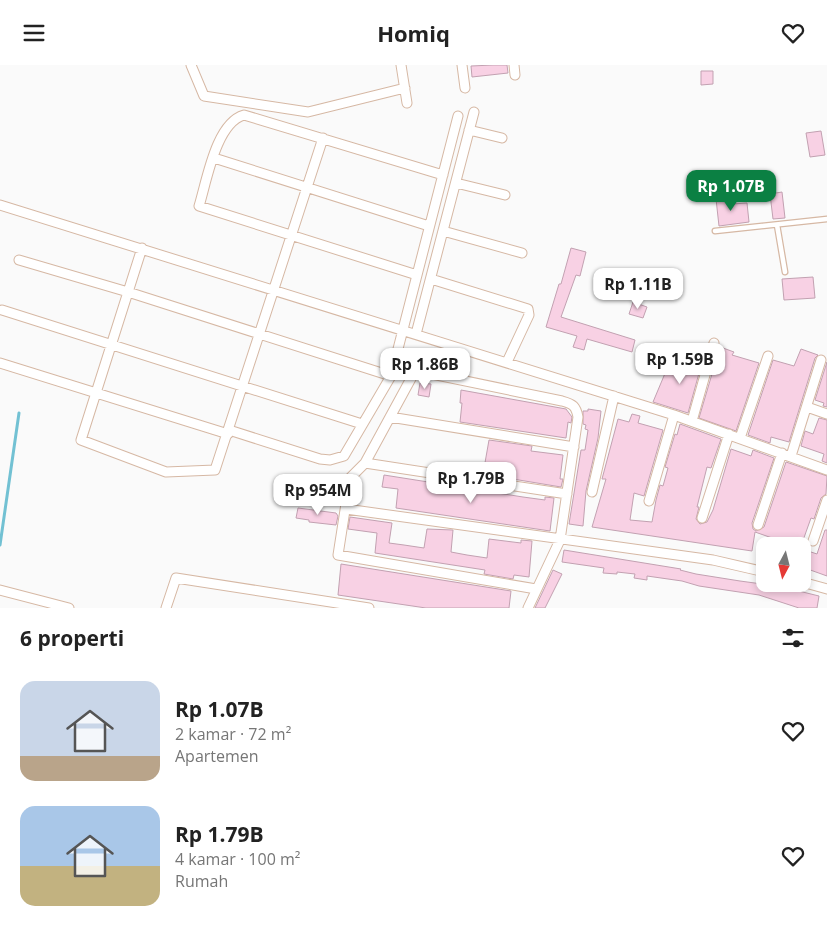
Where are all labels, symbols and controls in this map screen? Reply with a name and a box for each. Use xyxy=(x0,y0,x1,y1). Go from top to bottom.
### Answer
text: Homiq xyxy=(377,18,450,48)
icon: menu xyxy=(20,19,48,47)
icon: heart xyxy=(779,19,807,47)
pin: Rp 1.07B xyxy=(679,169,783,212)
text: Rp 1.07B xyxy=(697,175,765,197)
pin: Rp 1.11B xyxy=(586,267,690,310)
text: Rp 1.11B xyxy=(604,273,672,295)
pin: Rp 1.59B xyxy=(628,343,732,385)
pin: Rp 1.86B xyxy=(373,347,477,390)
text: Rp 1.59B xyxy=(646,348,714,370)
text: Rp 1.86B xyxy=(391,353,459,375)
pin: Rp 1.79B xyxy=(419,461,523,504)
text: Rp 1.79B xyxy=(437,467,505,489)
pin: Rp 954M xyxy=(272,473,364,516)
text: Rp 954M xyxy=(284,479,352,501)
north arrow xyxy=(756,537,811,593)
map controls xyxy=(756,537,811,592)
text: 6 properti xyxy=(20,624,124,652)
icon: filters xyxy=(779,624,807,652)
text: Rp 1.07B xyxy=(175,695,264,723)
icon: home xyxy=(60,701,120,761)
icon: heart xyxy=(779,717,807,745)
text: 2 kamar · 72 m² xyxy=(175,723,291,745)
text: Apartemen xyxy=(175,745,259,767)
text: Rp 1.79B xyxy=(175,820,264,848)
icon: home xyxy=(60,826,120,886)
icon: heart xyxy=(779,842,807,870)
text: 4 kamar · 100 m² xyxy=(175,848,300,870)
text: Rumah xyxy=(175,870,228,892)

